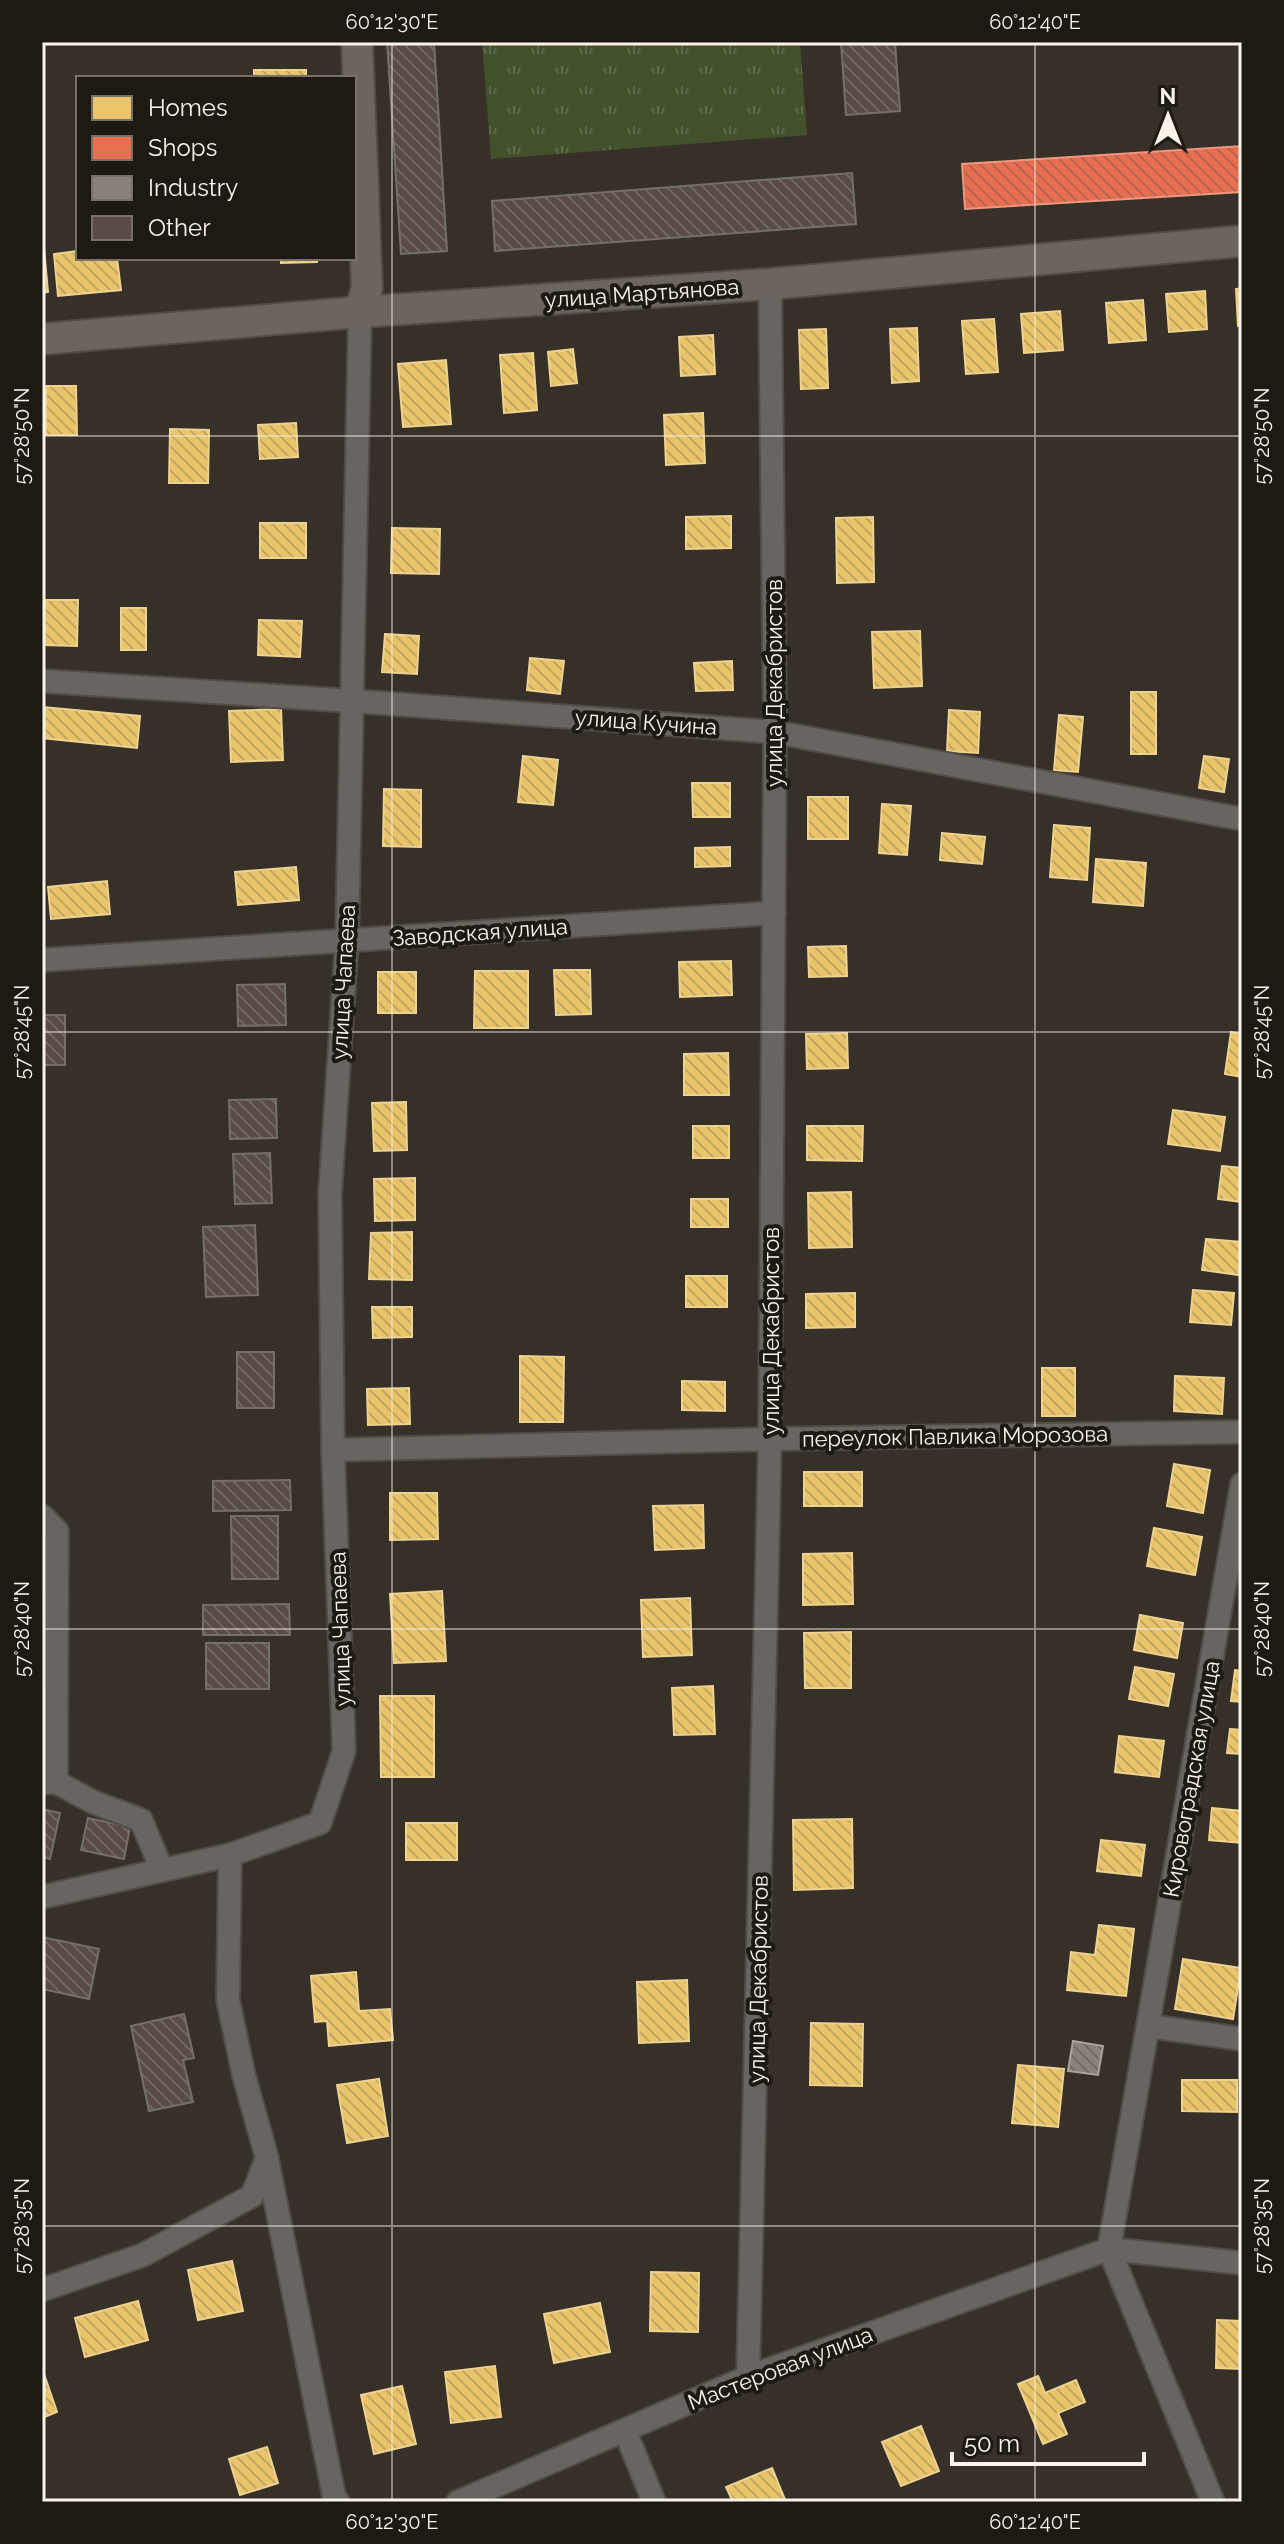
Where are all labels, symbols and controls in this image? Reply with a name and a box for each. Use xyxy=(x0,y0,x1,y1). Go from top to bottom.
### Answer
text: 60°12'30"E xyxy=(346,10,438,34)
text: 60°12'40"E xyxy=(989,10,1081,34)
legend xyxy=(76,76,356,260)
north arrow xyxy=(1128,76,1208,156)
text: N xyxy=(1160,83,1176,109)
text: Homes xyxy=(148,93,228,122)
text: Shops xyxy=(148,133,217,162)
text: Industry xyxy=(148,173,238,202)
text: Other xyxy=(148,213,211,242)
street label: улица Мартьянова xyxy=(544,273,740,313)
text: 57°28'50"N xyxy=(10,388,34,485)
text: 57°28'50"N xyxy=(1250,388,1274,485)
street label: улица Декабристов xyxy=(761,579,787,787)
street label: улица Кучина xyxy=(574,704,718,740)
street label: улица Чапаева xyxy=(326,904,360,1060)
street label: Заводская улица xyxy=(391,913,569,951)
text: 57°28'45"N xyxy=(10,985,34,1079)
text: 57°28'45"N xyxy=(1250,985,1274,1079)
street label: улица Декабристов xyxy=(758,1227,784,1435)
street label: переулок Павлика Морозова xyxy=(802,1420,1108,1452)
street label: улица Чапаева xyxy=(324,1551,356,1707)
text: 57°28'40"N xyxy=(10,1581,34,1677)
text: 57°28'40"N xyxy=(1250,1581,1274,1677)
street label: Кировоградская улица xyxy=(1157,1659,1225,1899)
street label: улица Декабристов xyxy=(743,1875,773,2083)
text: 57°28'35"N xyxy=(10,2178,34,2274)
text: 57°28'35"N xyxy=(1250,2178,1274,2274)
street label: Мастеровая улица xyxy=(684,2321,876,2415)
scale bar xyxy=(952,2416,1144,2466)
text: 50 m xyxy=(964,2429,1020,2458)
text: 60°12'30"E xyxy=(346,2510,438,2534)
text: 60°12'40"E xyxy=(989,2510,1081,2534)

